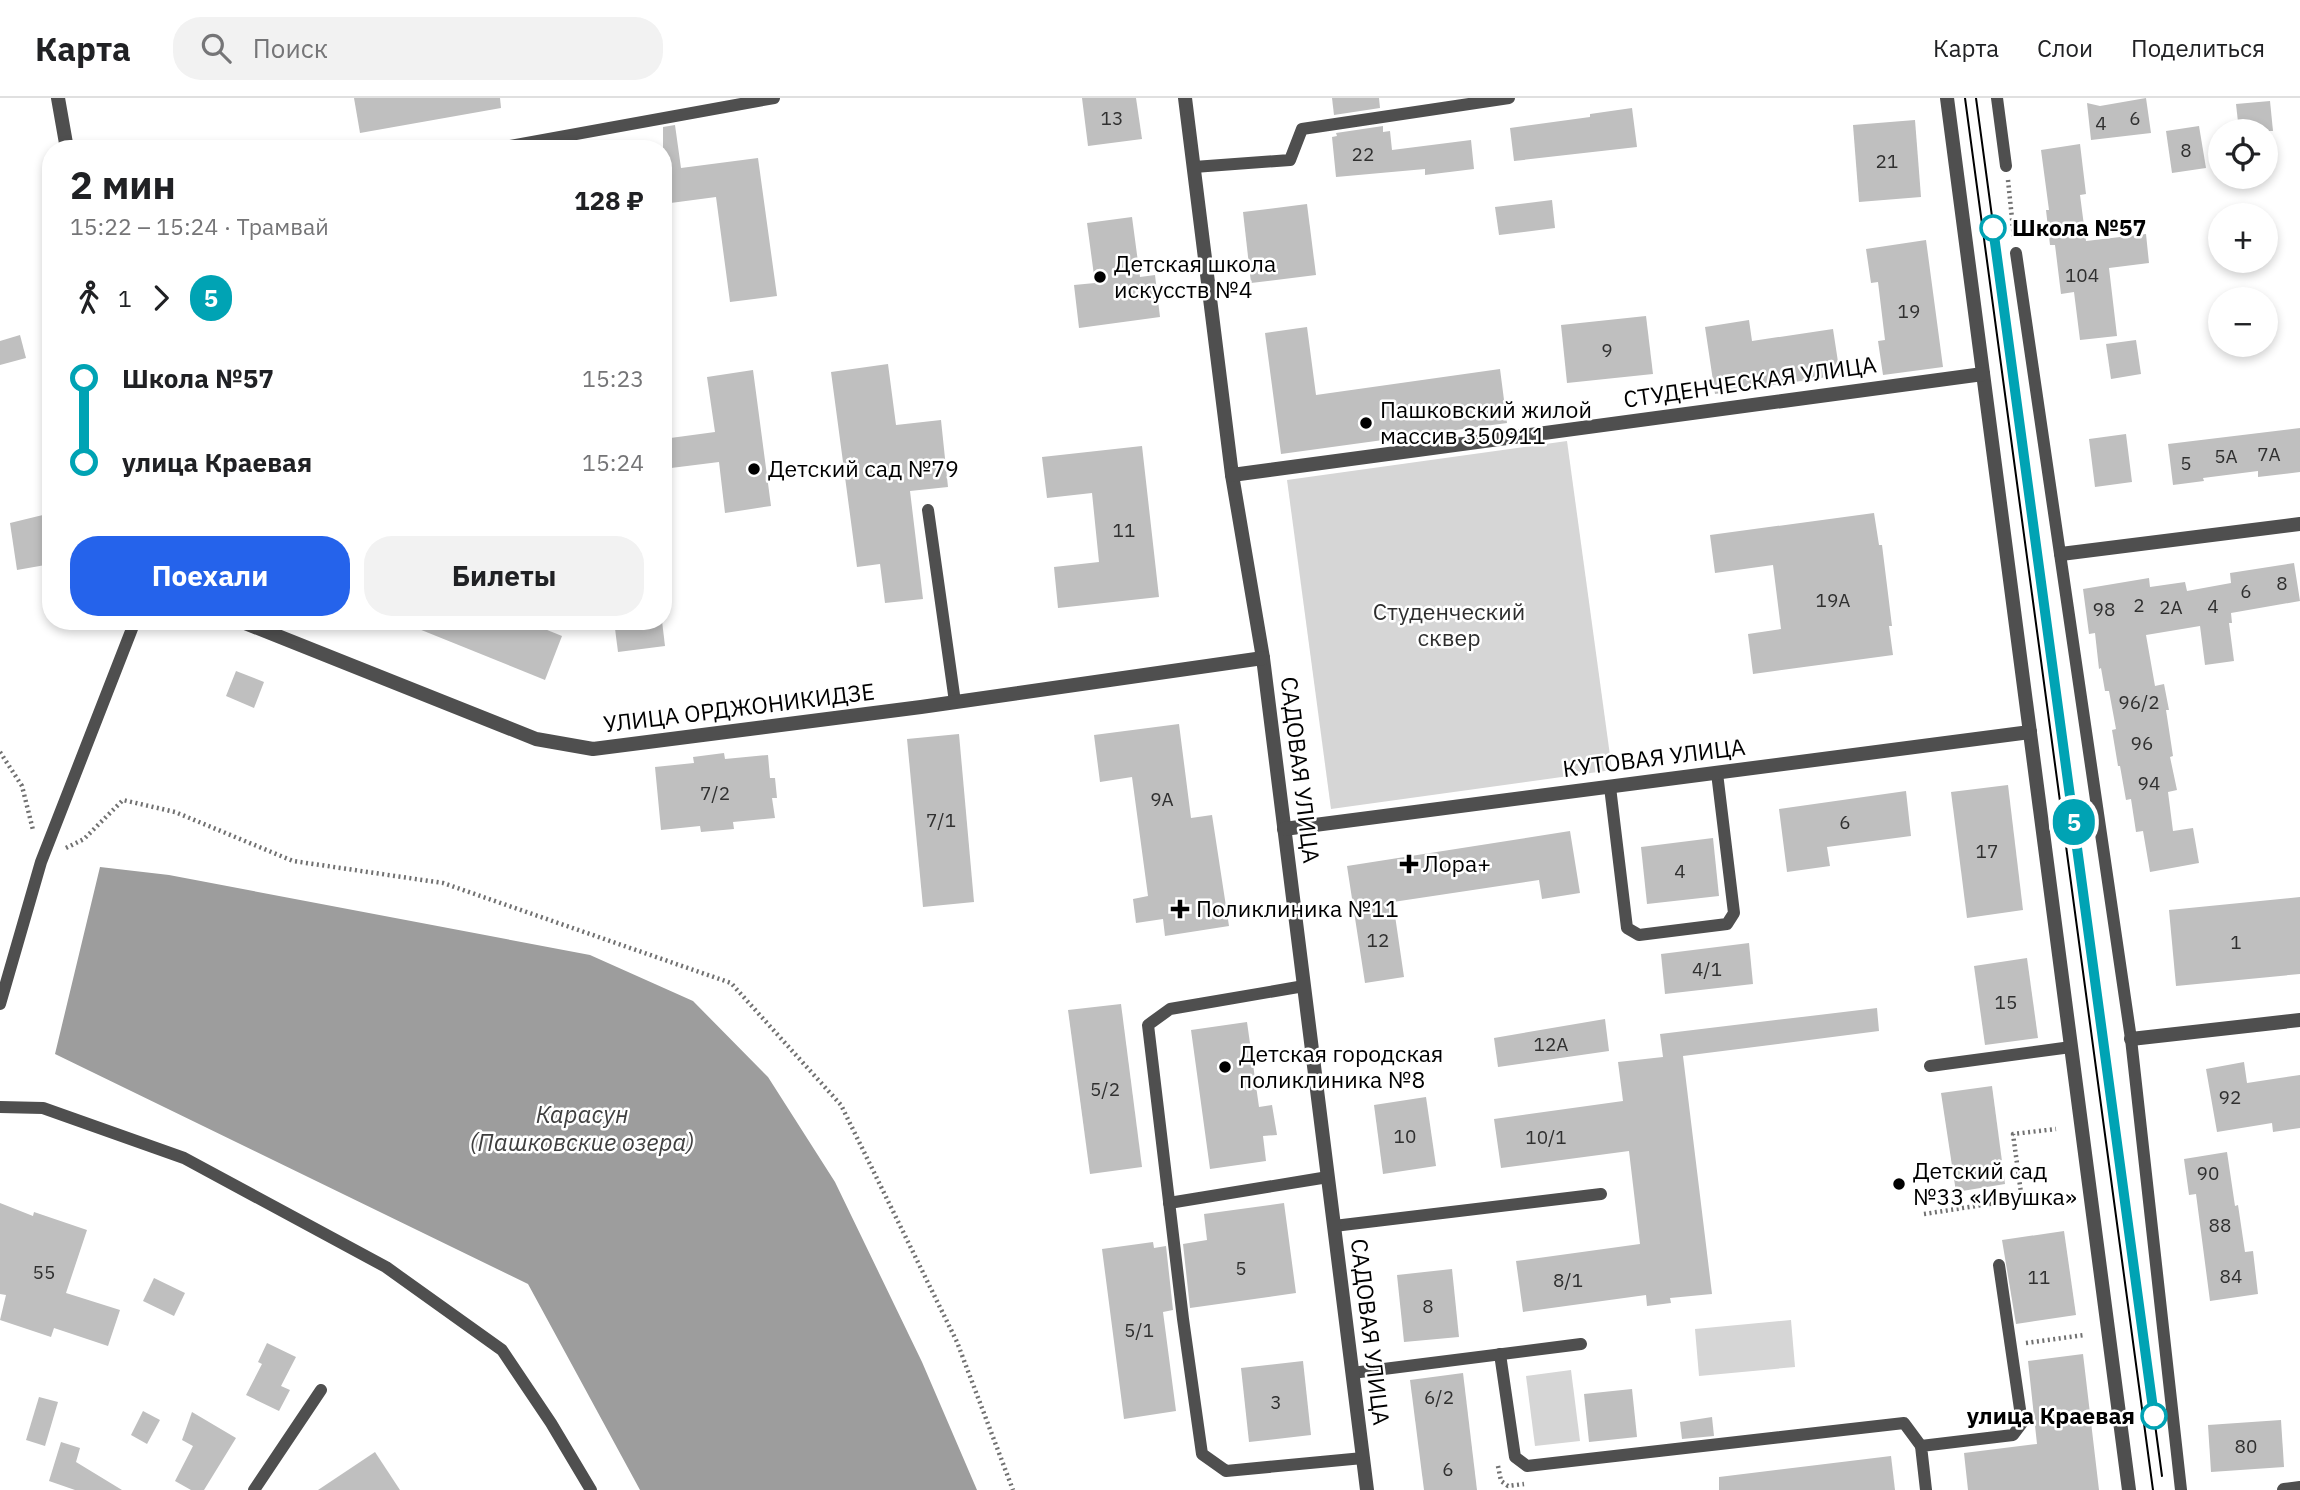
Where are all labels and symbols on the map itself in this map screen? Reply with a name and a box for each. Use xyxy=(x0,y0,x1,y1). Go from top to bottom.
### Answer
house number: 13 xyxy=(1101,106,1123,130)
house number: 6 xyxy=(2129,106,2141,130)
house number: 4 xyxy=(2095,111,2107,135)
house number: 8 xyxy=(2180,138,2192,162)
house number: 22 xyxy=(1352,142,1374,166)
house number: 21 xyxy=(1876,149,1898,173)
place label: Школа №57 xyxy=(2012,212,2146,242)
marker: Школа №57 xyxy=(1980,215,2006,241)
place label: Детская школа искусств №4 xyxy=(1114,248,1276,304)
house number: 104 xyxy=(2065,263,2099,287)
marker: Детская школа искусств №4 xyxy=(1092,269,1108,285)
house number: 19 xyxy=(1898,299,1920,323)
house number: 9 xyxy=(1601,338,1613,362)
street label: СТУДЕНЧЕСКАЯ УЛИЦА xyxy=(1621,348,1879,414)
place label: Пашковский жилой массив 350911 xyxy=(1380,394,1592,450)
marker: Пашковский жилой массив 350911 xyxy=(1358,415,1374,431)
house number: 7А xyxy=(2257,442,2281,466)
house number: 5А xyxy=(2214,444,2238,468)
house number: 5 xyxy=(2180,451,2192,475)
place label: Детский сад №79 xyxy=(768,453,959,483)
marker: Детский сад №79 xyxy=(746,461,762,477)
house number: 11 xyxy=(1113,518,1135,542)
house number: 8 xyxy=(2276,571,2288,595)
house number: 6 xyxy=(2240,579,2252,603)
house number: 19А xyxy=(1816,588,1850,612)
house number: 2 xyxy=(2133,593,2145,617)
house number: 4 xyxy=(2207,594,2219,618)
house number: 2А xyxy=(2159,595,2183,619)
park label: Студенческий сквер xyxy=(1373,596,1525,652)
house number: 98 xyxy=(2093,597,2115,621)
street label: УЛИЦА ОРДЖОНИКИДЗЕ xyxy=(602,675,876,739)
street label: САДОВАЯ УЛИЦА xyxy=(1275,675,1327,865)
house number: 96/2 xyxy=(2118,690,2160,714)
street label: КУТОВАЯ УЛИЦА xyxy=(1561,731,1747,783)
house number: 96 xyxy=(2131,731,2153,755)
house number: 94 xyxy=(2138,771,2160,795)
house number: 7/2 xyxy=(700,781,730,805)
house number: 9А xyxy=(1150,787,1174,811)
line badge: 5 xyxy=(2051,799,2097,845)
house number: 7/1 xyxy=(926,808,956,832)
house number: 6 xyxy=(1839,810,1851,834)
house number: 17 xyxy=(1976,839,1998,863)
place label: Лора+ xyxy=(1423,848,1491,878)
marker: Лора+ xyxy=(1401,856,1417,872)
house number: 4 xyxy=(1674,859,1686,883)
place label: Поликлиника №11 xyxy=(1196,893,1399,923)
marker: Поликлиника №11 xyxy=(1170,899,1190,919)
house number: 12 xyxy=(1367,928,1389,952)
house number: 1 xyxy=(2230,930,2242,954)
house number: 4/1 xyxy=(1692,957,1722,981)
house number: 15 xyxy=(1995,990,2017,1014)
house number: 12А xyxy=(1534,1032,1568,1056)
place label: Детская городская поликлиника №8 xyxy=(1239,1038,1443,1094)
marker: Детская городская поликлиника №8 xyxy=(1217,1059,1233,1075)
house number: 5/2 xyxy=(1090,1077,1120,1101)
house number: 92 xyxy=(2219,1085,2241,1109)
water label: Карасун (Пашковские озера) xyxy=(470,1098,694,1158)
house number: 10 xyxy=(1394,1124,1416,1148)
house number: 10/1 xyxy=(1525,1125,1567,1149)
place label: Детский сад №33 «Ивушка» xyxy=(1913,1155,2077,1211)
house number: 90 xyxy=(2197,1161,2219,1185)
marker: Детский сад №33 «Ивушка» xyxy=(1891,1176,1907,1192)
house number: 88 xyxy=(2209,1213,2231,1237)
street label: САДОВАЯ УЛИЦА xyxy=(1345,1237,1397,1427)
house number: 5 xyxy=(1235,1256,1247,1280)
house number: 55 xyxy=(33,1260,55,1284)
house number: 84 xyxy=(2220,1264,2242,1288)
house number: 11 xyxy=(2028,1265,2050,1289)
house number: 8/1 xyxy=(1553,1268,1583,1292)
house number: 8 xyxy=(1422,1294,1434,1318)
house number: 5/1 xyxy=(1124,1318,1154,1342)
house number: 6/2 xyxy=(1424,1385,1454,1409)
house number: 3 xyxy=(1270,1390,1282,1414)
place label: улица Краевая xyxy=(1967,1400,2135,1430)
marker: улица Краевая xyxy=(2141,1403,2167,1429)
house number: 80 xyxy=(2235,1434,2257,1458)
house number: 6 xyxy=(1442,1457,1454,1481)

